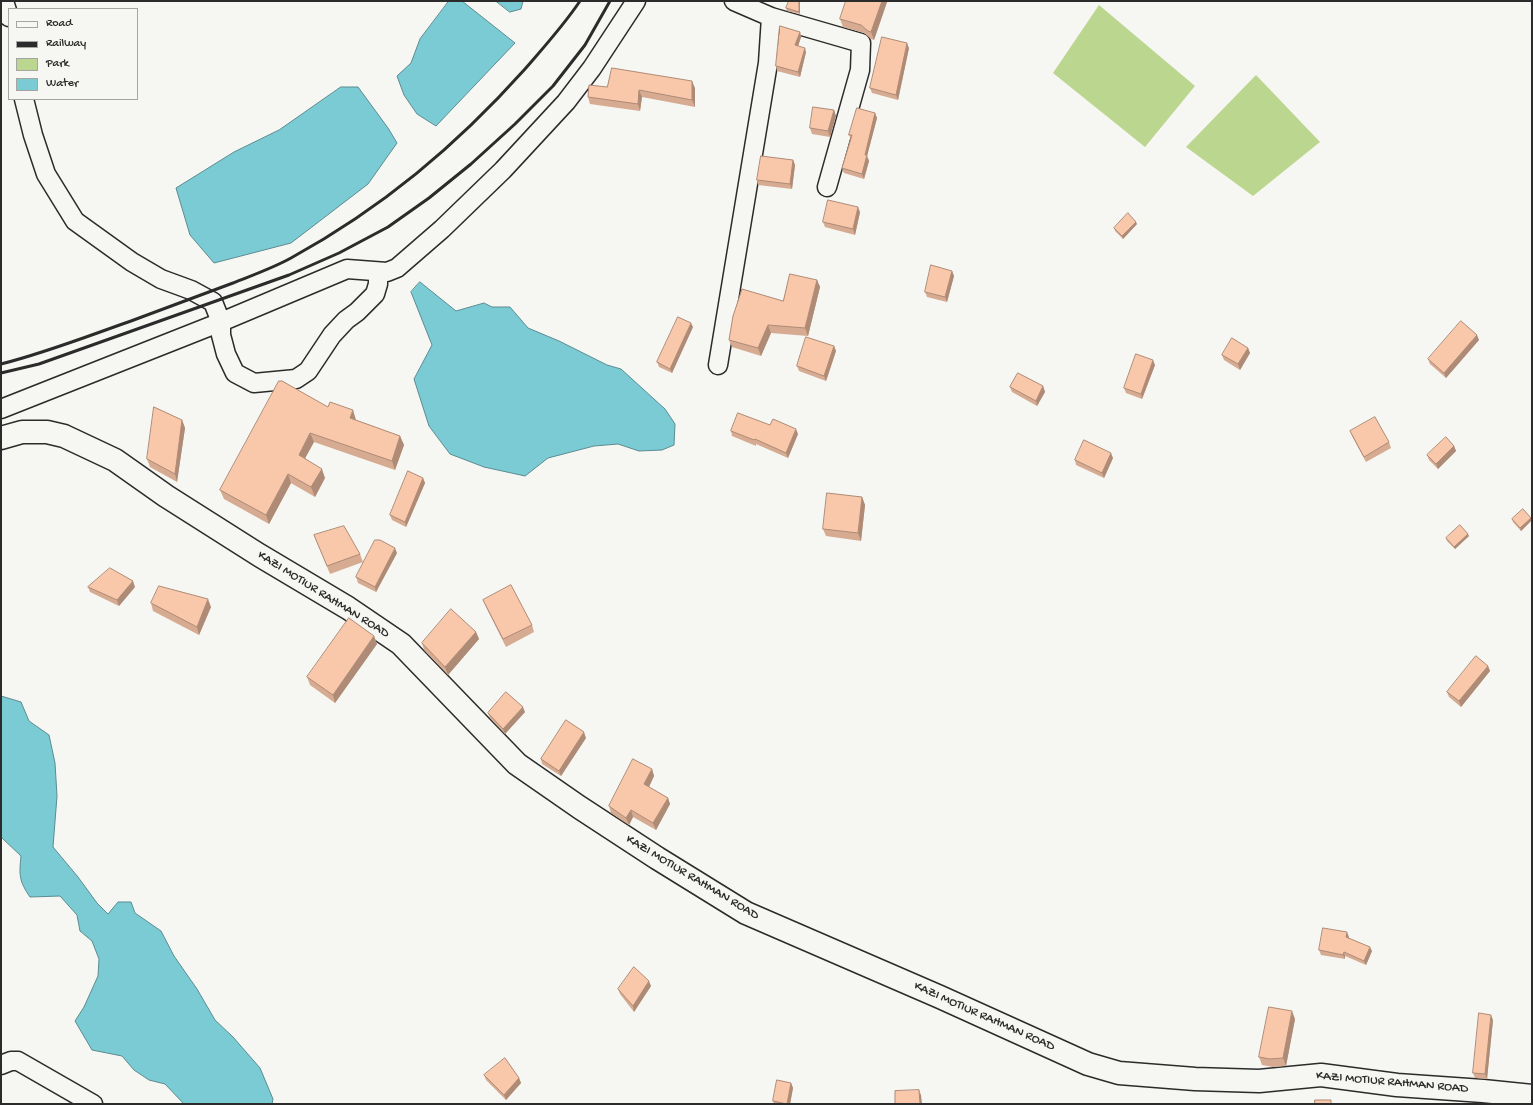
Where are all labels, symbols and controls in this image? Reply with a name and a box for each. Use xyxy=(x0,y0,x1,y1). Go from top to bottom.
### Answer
legend xyxy=(8,8,138,100)
text: Road xyxy=(46,17,72,31)
text: Railway xyxy=(46,37,86,51)
text: Park xyxy=(46,57,69,71)
text: Water xyxy=(46,77,78,91)
street label: KAZI MOTIUR RAHMAN ROAD xyxy=(254,548,392,642)
street label: KAZI MOTIUR RAHMAN ROAD xyxy=(623,832,761,924)
street label: KAZI MOTIUR RAHMAN ROAD xyxy=(911,979,1057,1055)
street label: KAZI MOTIUR RAHMAN ROAD xyxy=(1315,1069,1469,1097)

